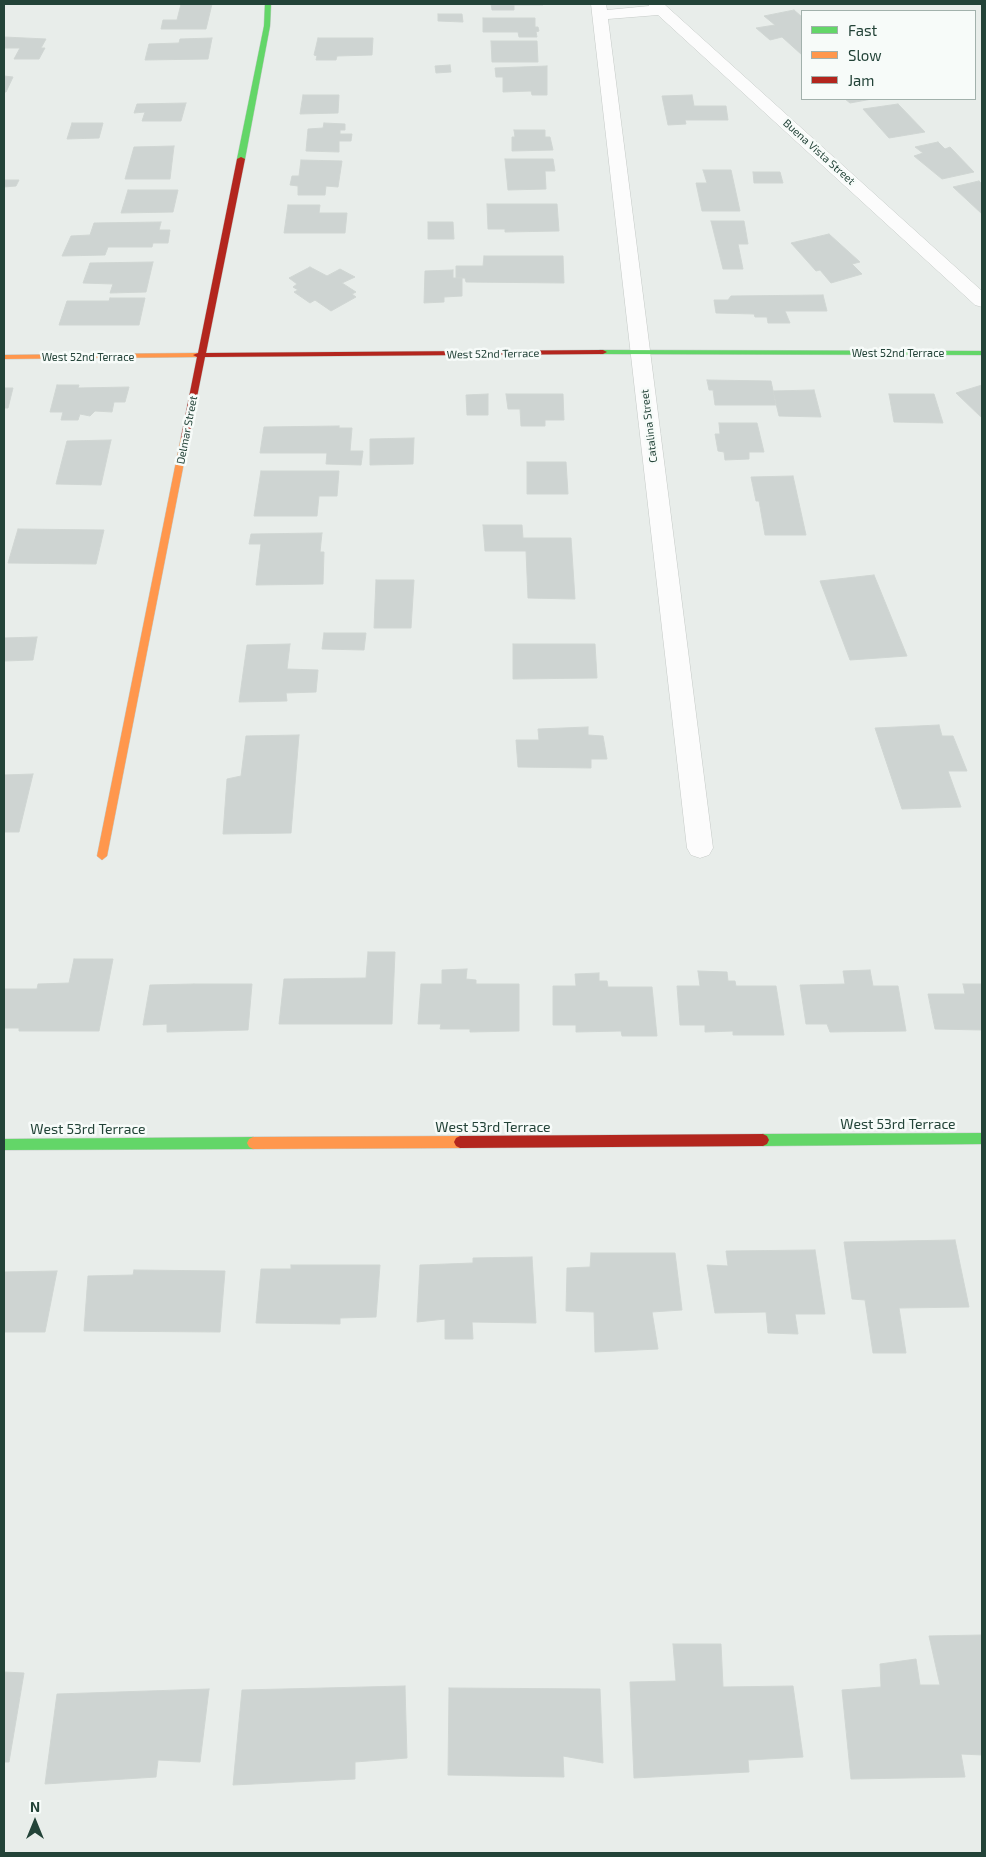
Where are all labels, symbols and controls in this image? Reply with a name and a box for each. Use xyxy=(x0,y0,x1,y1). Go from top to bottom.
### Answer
legend xyxy=(801,10,976,100)
text: Fast xyxy=(848,21,877,39)
text: Slow xyxy=(848,46,882,64)
text: Jam xyxy=(848,71,874,89)
street label: Buena Vista Street xyxy=(780,116,858,188)
street label: West 52nd Terrace xyxy=(852,346,944,360)
street label: West 52nd Terrace xyxy=(447,347,539,361)
street label: West 52nd Terrace xyxy=(42,350,134,364)
street label: Catalina Street xyxy=(638,388,660,464)
street label: Delmar Street xyxy=(174,395,200,465)
street label: West 53rd Terrace xyxy=(840,1116,956,1132)
street label: West 53rd Terrace xyxy=(435,1119,551,1135)
street label: West 53rd Terrace xyxy=(30,1121,146,1137)
north arrow xyxy=(10,1797,60,1847)
text: N xyxy=(30,1798,40,1815)

